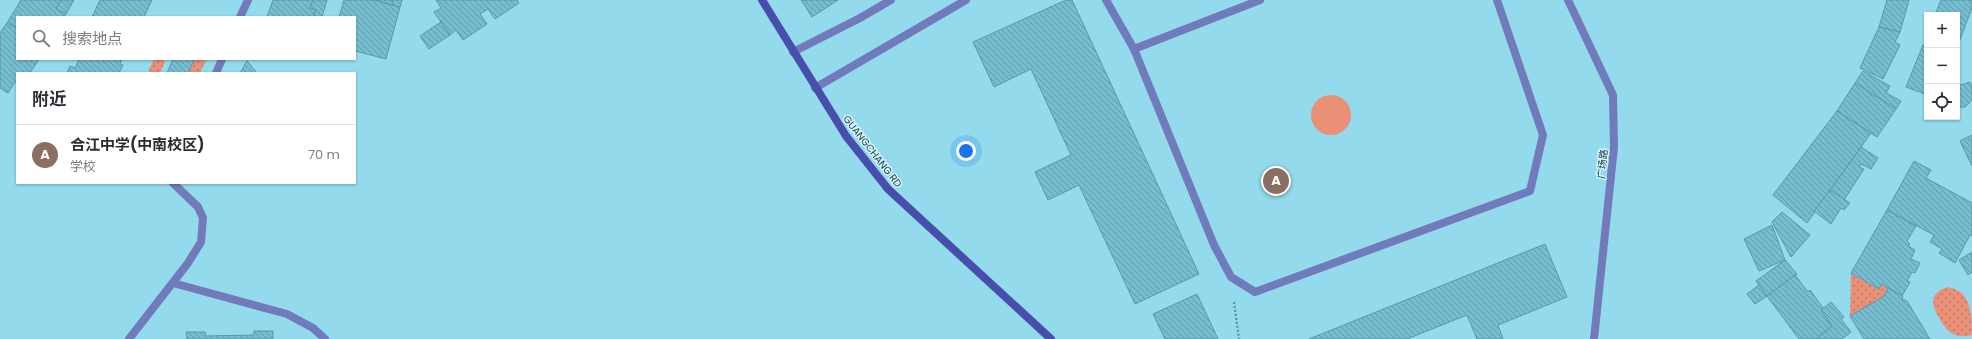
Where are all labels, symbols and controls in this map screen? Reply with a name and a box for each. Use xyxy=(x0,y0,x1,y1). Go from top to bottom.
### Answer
map controls xyxy=(1924,12,1960,120)
button: + xyxy=(1924,12,1960,48)
search box xyxy=(16,16,356,60)
icon: search xyxy=(30,27,52,49)
text: 搜索地点 xyxy=(62,28,122,49)
button: − xyxy=(1924,48,1960,84)
button: locate xyxy=(1924,84,1960,120)
text: 附近 xyxy=(32,87,66,111)
street label: GUANGCHANG RD xyxy=(840,112,906,191)
text: 合江中学(中南校区) xyxy=(70,134,204,155)
your location xyxy=(956,141,976,161)
text: A xyxy=(40,145,50,164)
text: 70 m xyxy=(308,145,340,164)
street label: 广场路 xyxy=(1593,148,1612,180)
text: 学校 xyxy=(70,157,96,176)
pin: A xyxy=(1263,166,1289,196)

